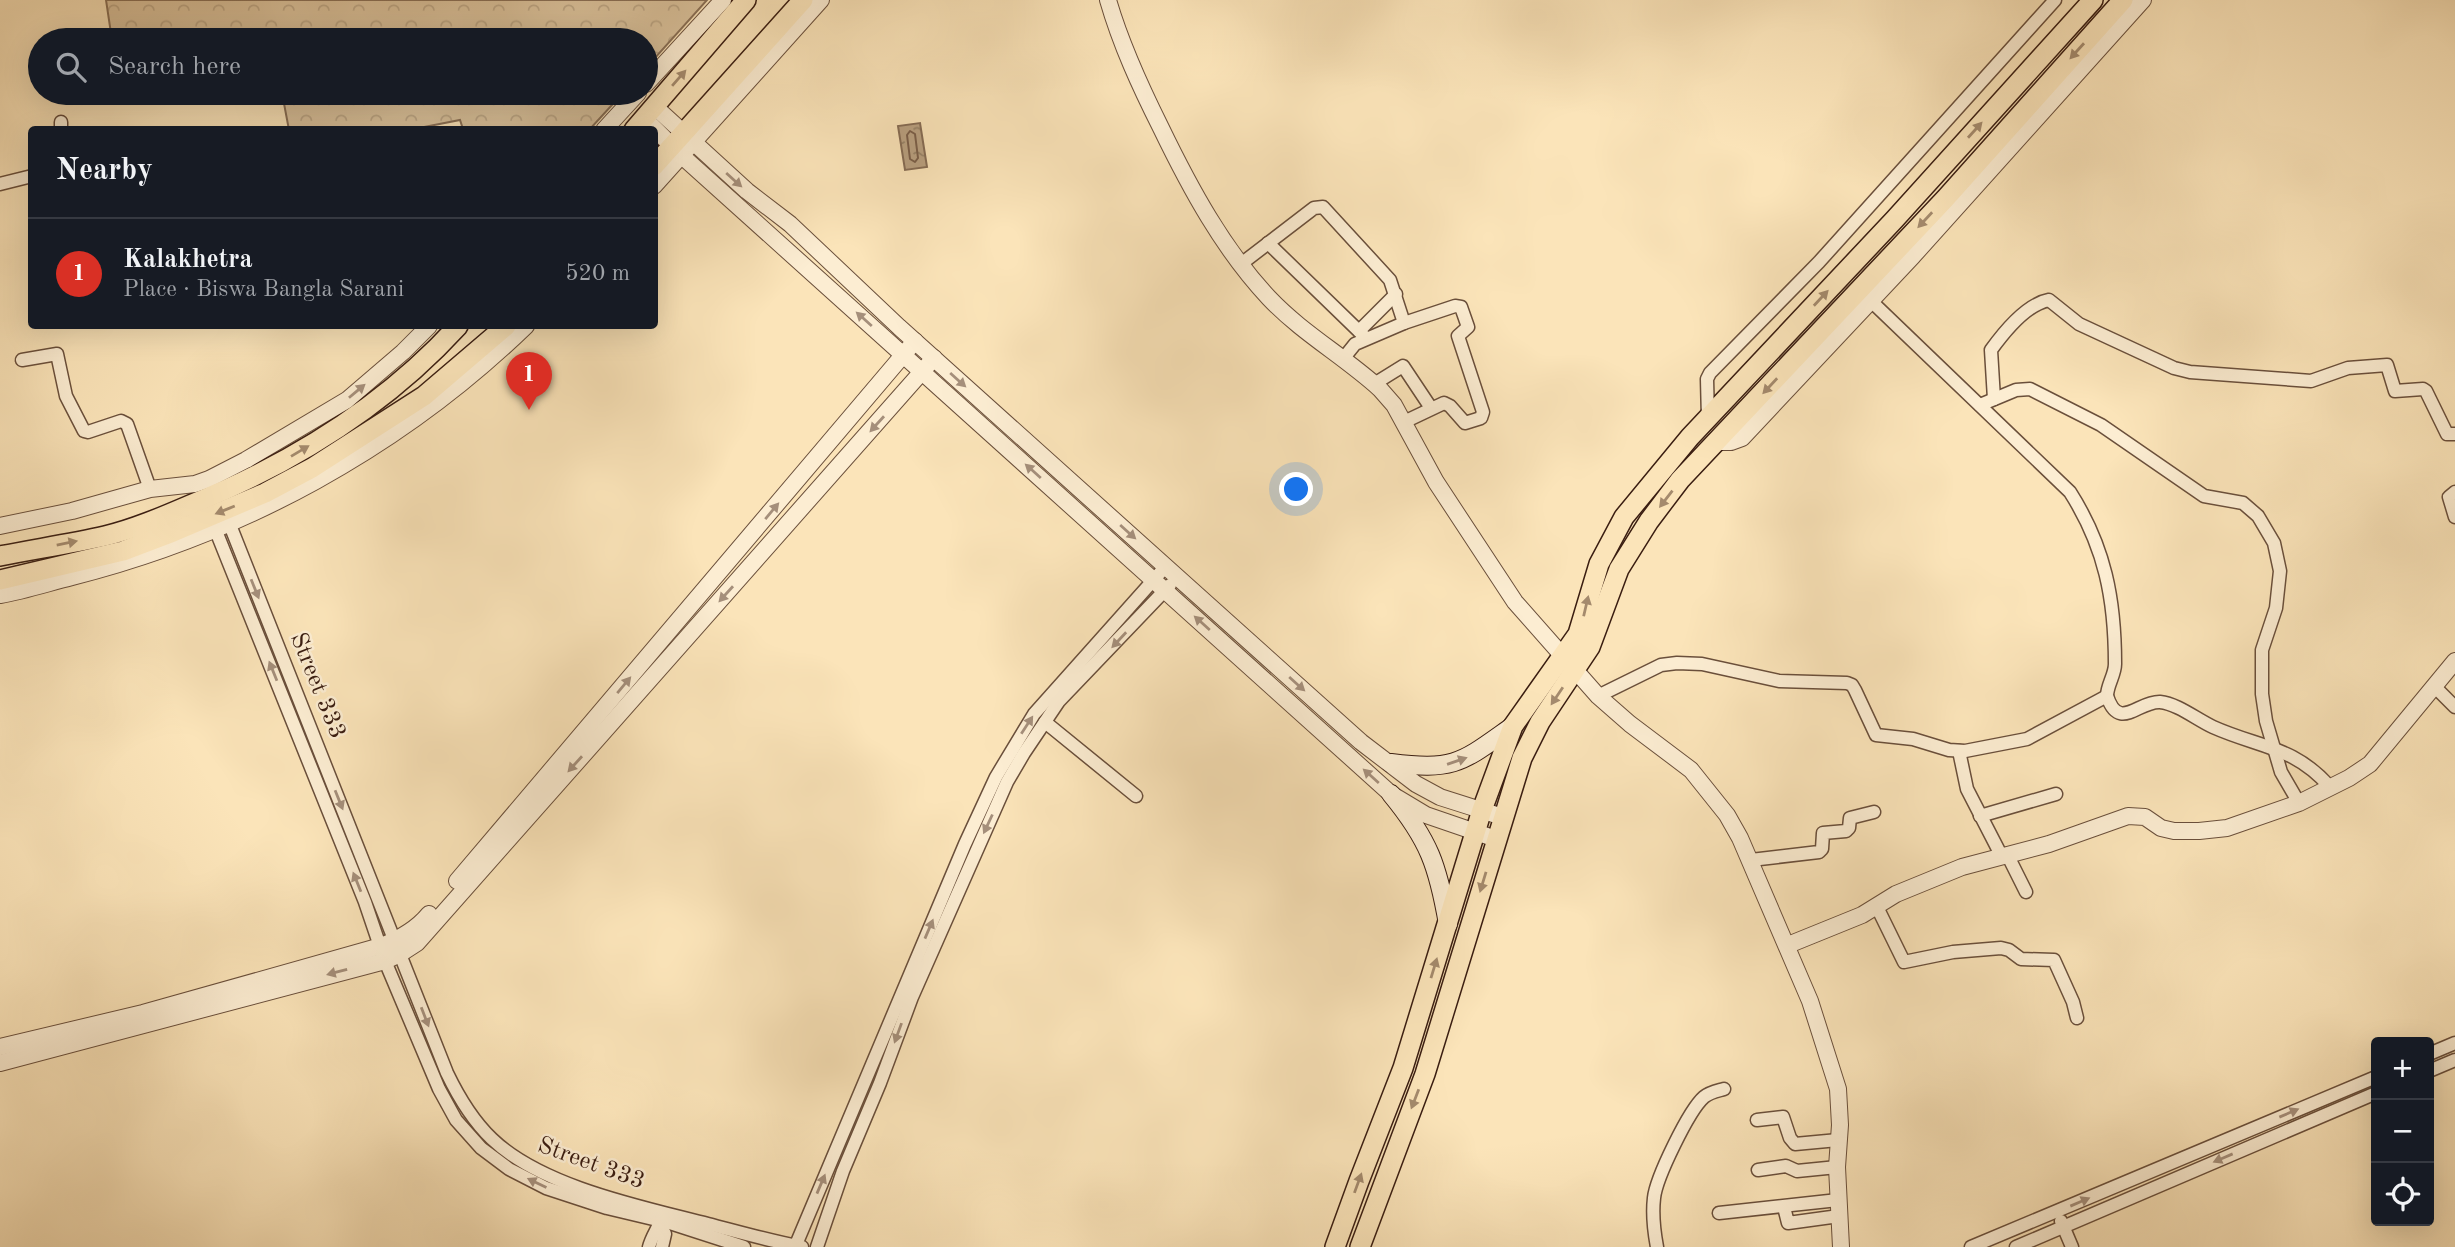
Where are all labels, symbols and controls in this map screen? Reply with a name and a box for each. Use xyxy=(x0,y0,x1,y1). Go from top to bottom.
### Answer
search box xyxy=(28,28,658,105)
one-way arrow xyxy=(2070,42,2086,59)
icon: search xyxy=(52,48,90,86)
text: Search here xyxy=(108,54,241,80)
one-way arrow xyxy=(670,70,686,87)
one-way arrow xyxy=(1966,122,1982,139)
text: Nearby xyxy=(56,156,153,186)
one-way arrow xyxy=(725,171,742,187)
one-way arrow xyxy=(1917,211,1933,229)
text: Kalakhetra xyxy=(123,247,253,273)
text: 1 xyxy=(72,262,86,285)
text: 520 m xyxy=(565,262,630,285)
text: Place · Biswa Bangla Sarani xyxy=(123,278,404,301)
one-way arrow xyxy=(1812,290,1828,307)
one-way arrow xyxy=(855,312,872,327)
pin: 1 xyxy=(506,352,552,410)
one-way arrow xyxy=(950,372,967,387)
one-way arrow xyxy=(1762,377,1778,394)
one-way arrow xyxy=(348,384,365,399)
one-way arrow xyxy=(870,415,886,432)
one-way arrow xyxy=(291,445,310,458)
one-way arrow xyxy=(1025,464,1042,480)
your location xyxy=(1279,472,1313,506)
one-way arrow xyxy=(1658,489,1673,507)
one-way arrow xyxy=(764,503,779,520)
one-way arrow xyxy=(215,504,235,516)
one-way arrow xyxy=(1119,524,1137,540)
one-way arrow xyxy=(56,538,78,549)
one-way arrow xyxy=(250,578,261,599)
one-way arrow xyxy=(719,585,735,602)
one-way arrow xyxy=(1581,595,1592,617)
one-way arrow xyxy=(1194,616,1211,632)
street label: Street 333 xyxy=(285,630,349,742)
one-way arrow xyxy=(1111,631,1127,648)
one-way arrow xyxy=(268,660,279,681)
one-way arrow xyxy=(616,676,631,693)
one-way arrow xyxy=(1288,676,1306,692)
one-way arrow xyxy=(1551,687,1564,706)
one-way arrow xyxy=(1020,715,1033,734)
one-way arrow xyxy=(568,755,584,772)
one-way arrow xyxy=(1446,755,1467,766)
one-way arrow xyxy=(1363,768,1380,784)
one-way arrow xyxy=(334,790,345,811)
one-way arrow xyxy=(982,814,994,834)
one-way arrow xyxy=(351,872,362,893)
one-way arrow xyxy=(1477,872,1487,893)
one-way arrow xyxy=(923,919,934,940)
one-way arrow xyxy=(1430,958,1440,979)
one-way arrow xyxy=(325,967,347,978)
one-way arrow xyxy=(420,1007,431,1028)
one-way arrow xyxy=(893,1023,904,1044)
map controls xyxy=(2371,1037,2434,1226)
button: + xyxy=(2371,1037,2434,1100)
one-way arrow xyxy=(1410,1089,1421,1110)
button: − xyxy=(2371,1100,2434,1163)
one-way arrow xyxy=(2279,1108,2300,1119)
street label: Street 333 xyxy=(534,1134,648,1194)
one-way arrow xyxy=(2213,1152,2233,1164)
button: locate xyxy=(2371,1163,2434,1226)
one-way arrow xyxy=(1353,1172,1364,1193)
one-way arrow xyxy=(815,1174,827,1194)
one-way arrow xyxy=(527,1178,547,1189)
one-way arrow xyxy=(2069,1196,2090,1207)

